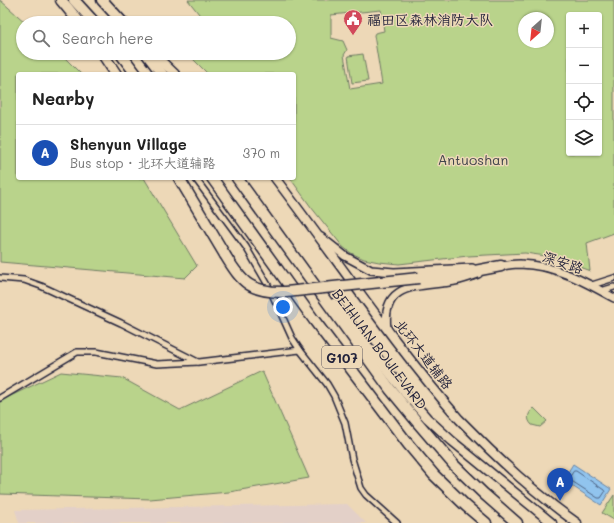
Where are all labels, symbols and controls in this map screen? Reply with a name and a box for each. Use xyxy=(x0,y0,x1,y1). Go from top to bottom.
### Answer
public building icon: 福田区森林消防大队 xyxy=(342,8,364,36)
place label: 福田区森林消防大队 xyxy=(367,10,493,29)
north arrow xyxy=(518,12,554,48)
map controls xyxy=(566,12,602,156)
button: + xyxy=(566,12,602,48)
search box xyxy=(16,16,296,60)
icon: search xyxy=(30,27,52,49)
text: Search here xyxy=(62,28,153,48)
button: − xyxy=(566,48,602,84)
button: locate xyxy=(566,84,602,120)
text: Nearby xyxy=(32,87,94,109)
button: layers xyxy=(566,120,602,156)
text: Shenyun Village xyxy=(70,134,187,154)
text: A xyxy=(40,144,50,161)
text: 370 m xyxy=(243,144,280,161)
park label: Antuoshan xyxy=(438,150,508,169)
text: Bus stop · 北环大道辅路 xyxy=(70,154,215,171)
street label: 深安路 xyxy=(540,246,586,278)
street label: BEIHUAN BOULEVARD xyxy=(328,285,432,413)
your location xyxy=(273,297,293,317)
street label: 北环大道辅路 xyxy=(391,315,457,393)
road number: G107 xyxy=(322,346,362,368)
pin: A xyxy=(547,468,573,501)

